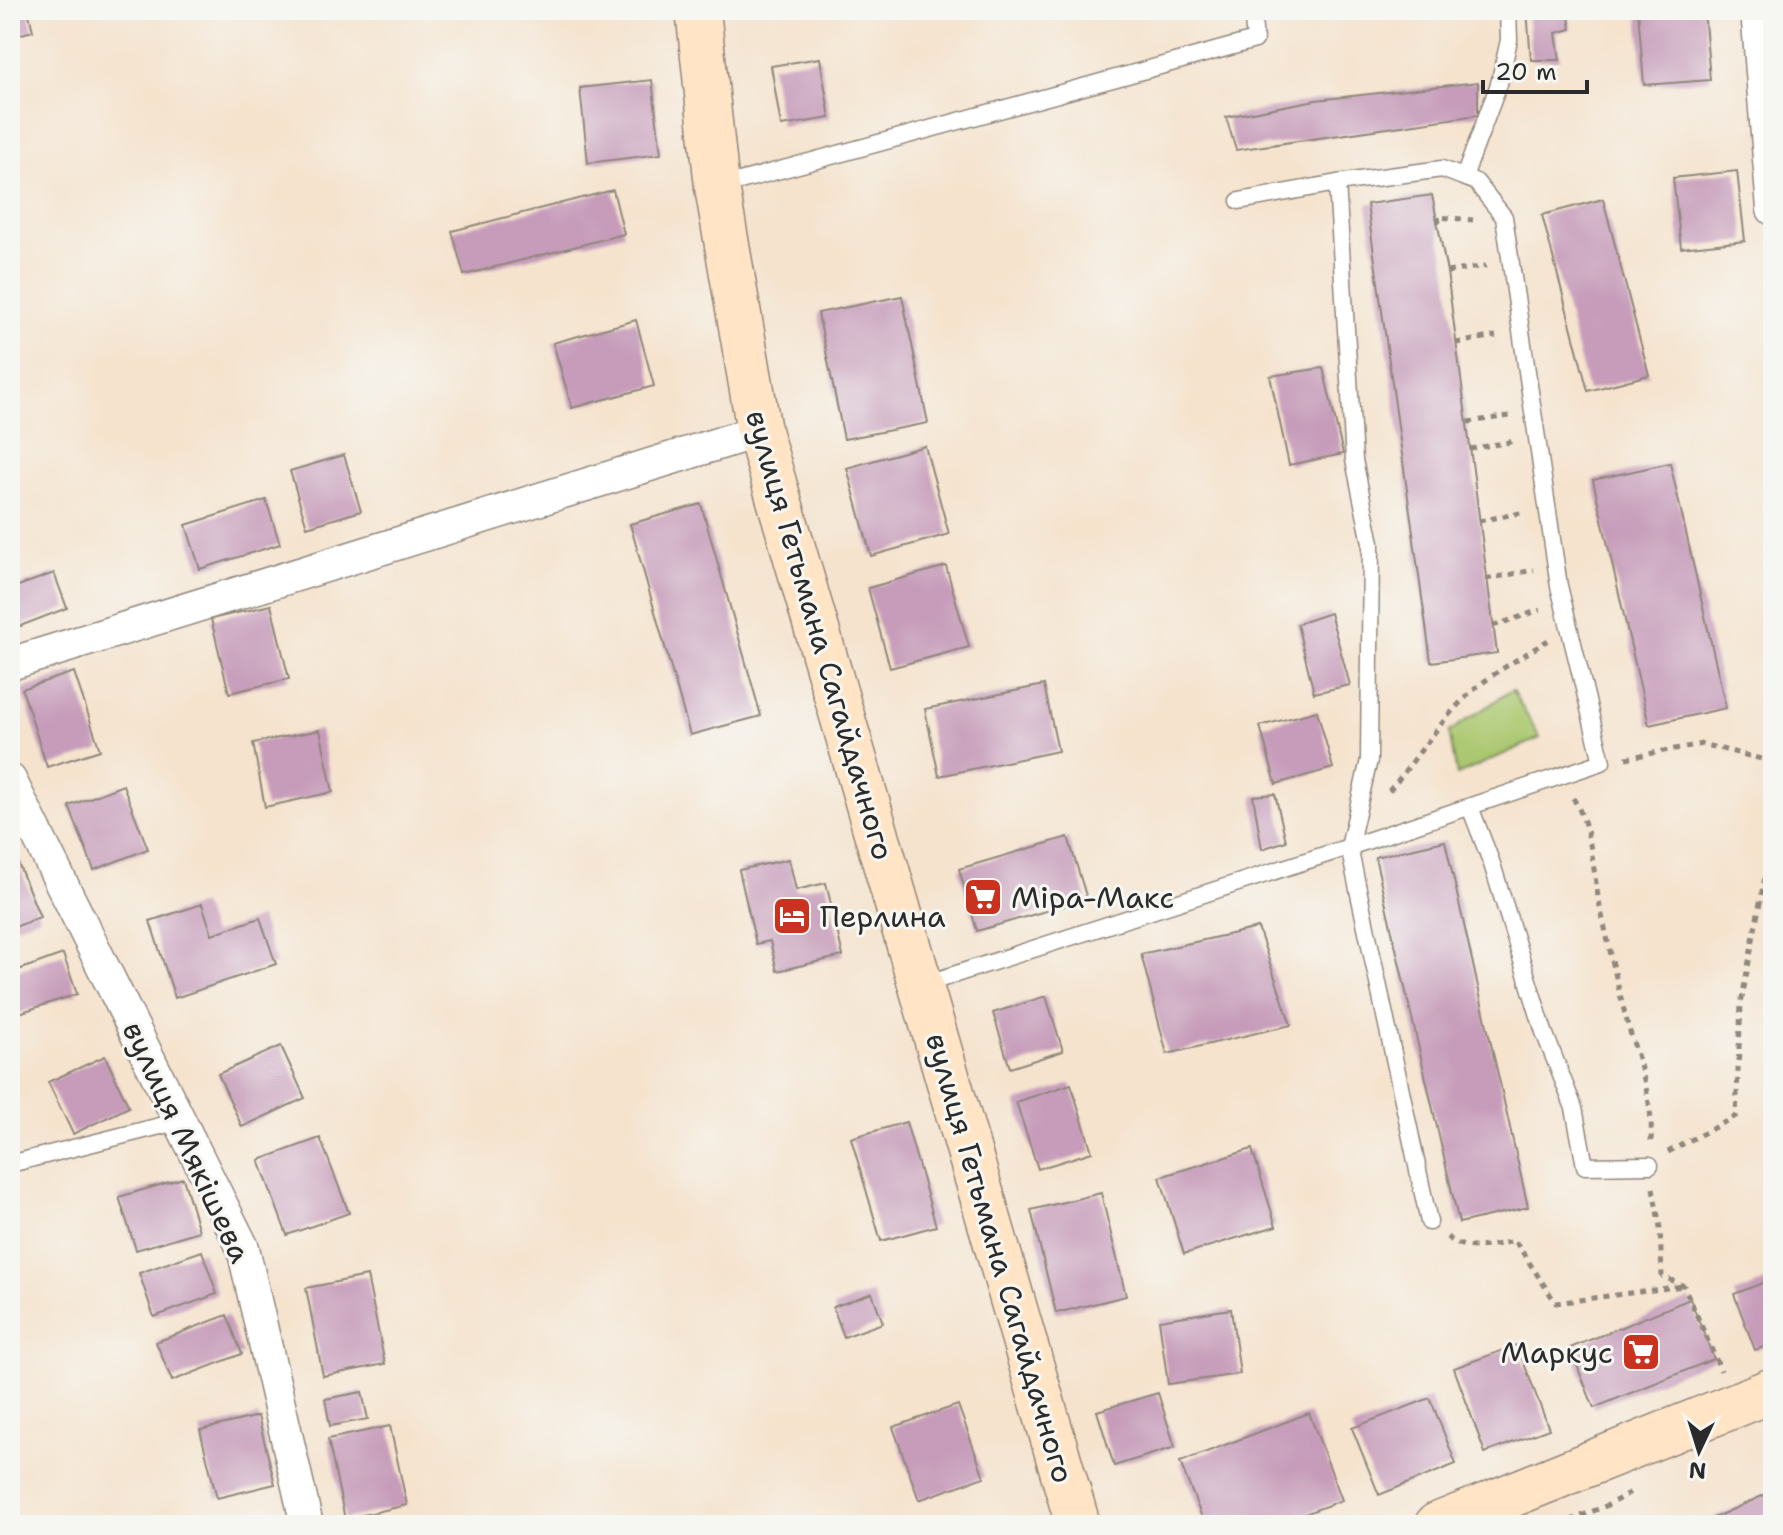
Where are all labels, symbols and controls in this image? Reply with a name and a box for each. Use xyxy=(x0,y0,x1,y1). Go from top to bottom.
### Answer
scale bar xyxy=(1483,44,1587,94)
text: 20 m xyxy=(1495,56,1557,88)
street label: вулиця Гетьмана Сагайдачного xyxy=(736,405,904,865)
supermarket icon: Міра-Макс xyxy=(962,876,1004,918)
place label: Міра-Макс xyxy=(1011,877,1174,918)
hotel icon: Перлина xyxy=(771,895,813,937)
place label: Перлина xyxy=(820,896,946,937)
street label: вулиця Мякішева xyxy=(113,1015,261,1270)
street label: вулиця Гетьмана Сагайдачного xyxy=(916,1028,1084,1488)
supermarket icon: Маркус xyxy=(1620,1331,1662,1373)
place label: Маркус xyxy=(1500,1332,1613,1373)
north arrow xyxy=(1659,1411,1739,1491)
text: N xyxy=(1688,1455,1707,1486)

